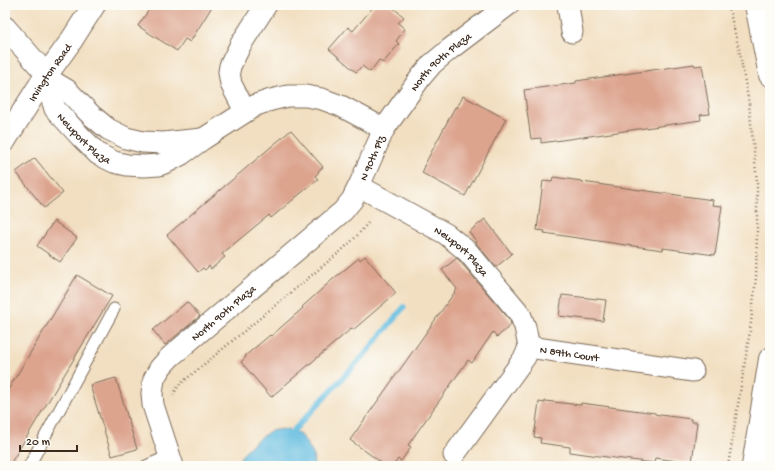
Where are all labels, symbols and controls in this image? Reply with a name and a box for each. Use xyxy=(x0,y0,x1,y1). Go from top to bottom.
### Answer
street label: North 90th Plaza xyxy=(409,30,475,94)
street label: Irvington Road xyxy=(27,41,76,104)
street label: Newport Plaza xyxy=(54,111,113,168)
street label: N 90th Plz xyxy=(358,133,389,183)
street label: Newport Plaza xyxy=(432,225,490,280)
street label: North 90th Plaza xyxy=(190,283,259,344)
street label: N 89th Court xyxy=(539,345,601,365)
scale bar xyxy=(20,427,77,453)
text: 20 m xyxy=(26,436,51,450)

